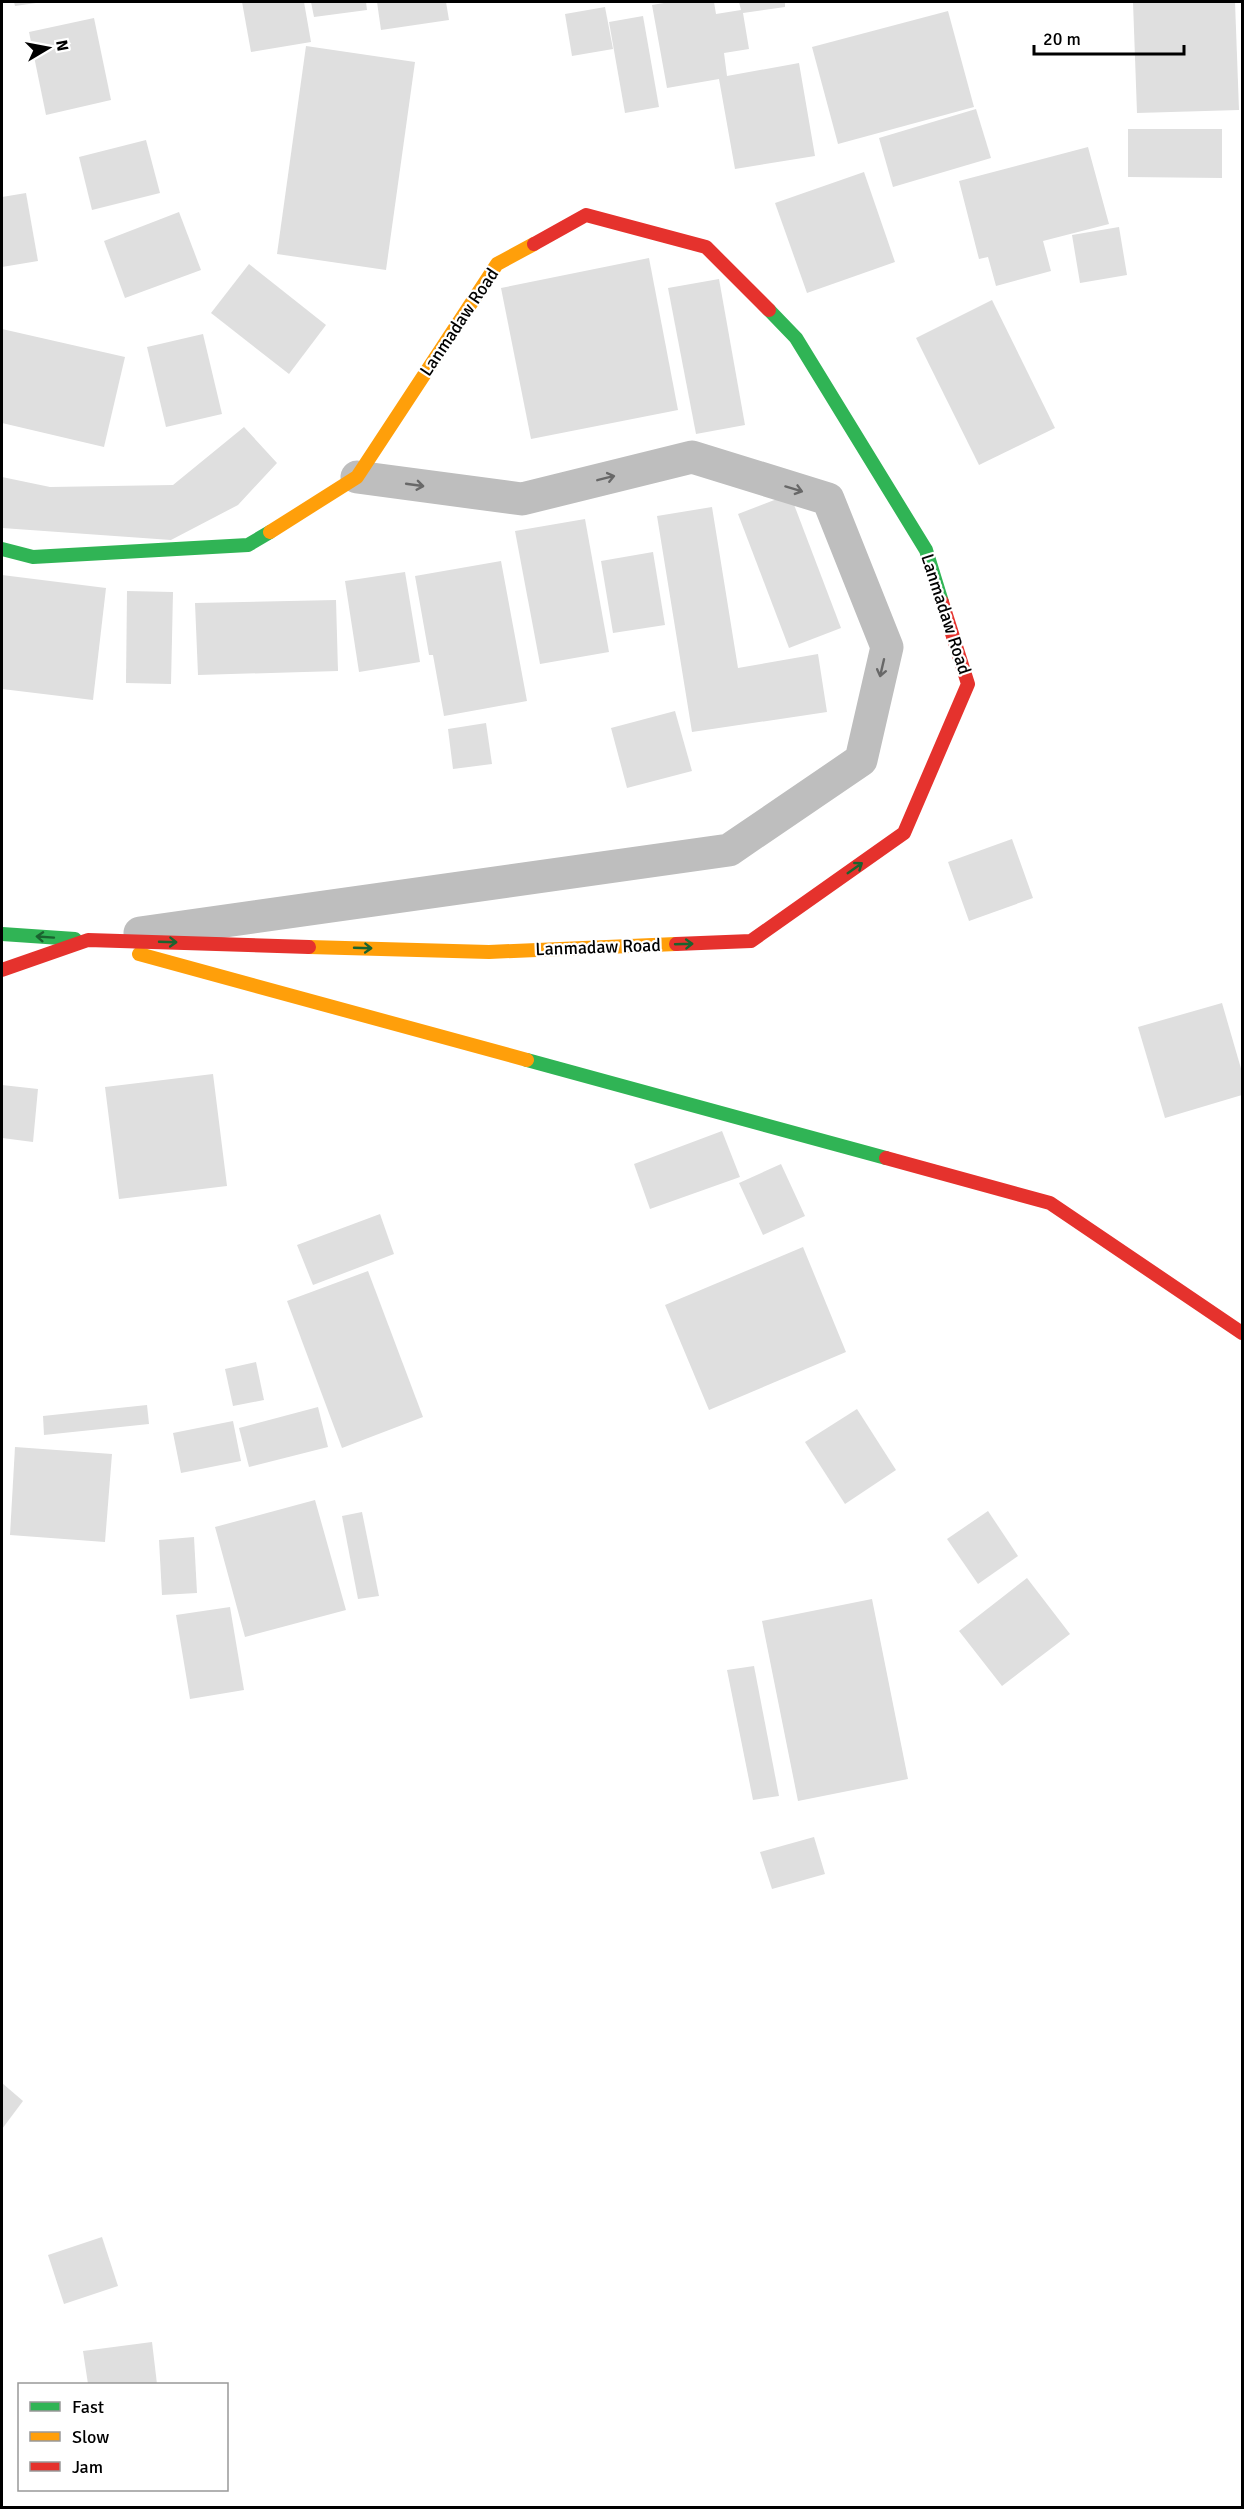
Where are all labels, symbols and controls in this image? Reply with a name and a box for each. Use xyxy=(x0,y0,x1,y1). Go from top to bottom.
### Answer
north arrow xyxy=(18,18,78,78)
scale bar xyxy=(1034,18,1184,56)
text: 20 m xyxy=(1043,28,1081,50)
text: N xyxy=(51,38,73,53)
street label: Lanmadaw Road xyxy=(415,264,503,380)
one-way arrow xyxy=(596,472,615,484)
one-way arrow xyxy=(404,479,424,490)
one-way arrow xyxy=(784,484,803,495)
street label: Lanmadaw Road xyxy=(916,551,976,677)
one-way arrow xyxy=(876,658,887,677)
one-way arrow xyxy=(847,862,863,874)
one-way arrow xyxy=(35,931,55,942)
street label: Lanmadaw Road xyxy=(535,934,661,960)
one-way arrow xyxy=(157,937,177,948)
one-way arrow xyxy=(673,938,693,949)
one-way arrow xyxy=(352,943,372,954)
legend xyxy=(18,2383,228,2491)
text: Fast xyxy=(72,2396,104,2418)
text: Slow xyxy=(72,2426,109,2448)
text: Jam xyxy=(72,2456,103,2478)

